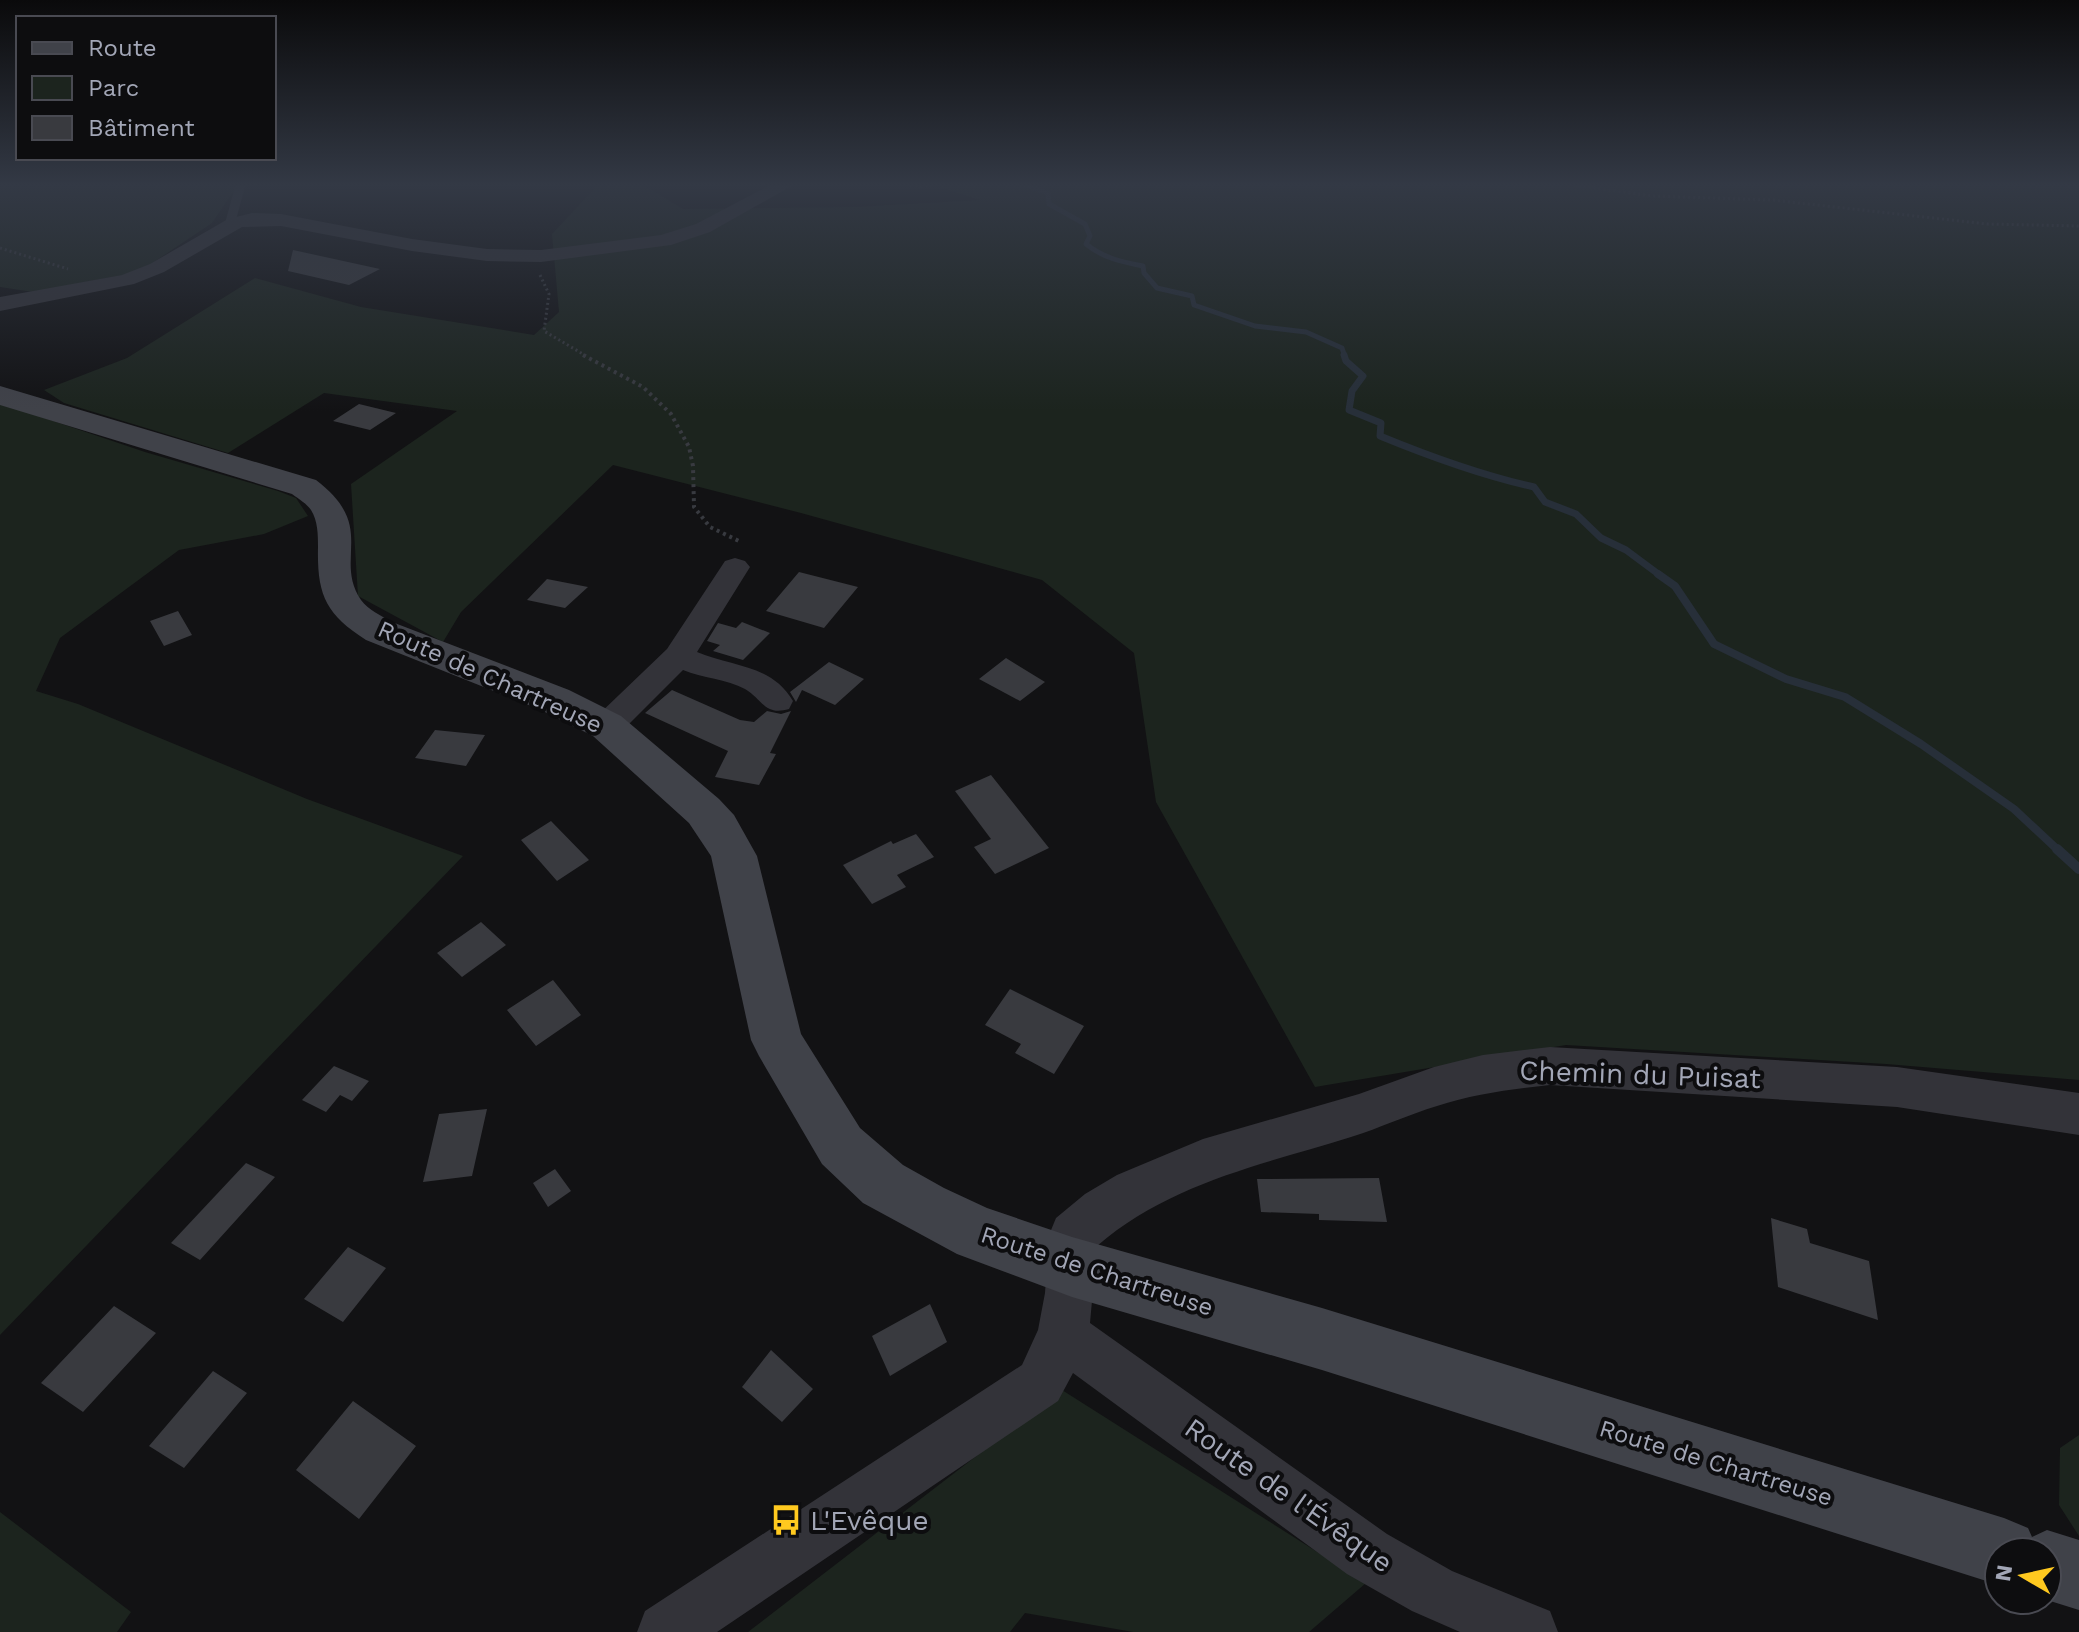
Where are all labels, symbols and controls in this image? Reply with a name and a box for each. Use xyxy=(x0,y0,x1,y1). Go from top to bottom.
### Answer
legend xyxy=(16,16,276,160)
text: Route xyxy=(88,34,157,62)
text: Parc xyxy=(88,74,139,102)
text: Bâtiment xyxy=(88,114,195,142)
street label: Route de Chartreuse xyxy=(374,615,606,739)
street label: Chemin du Puisat xyxy=(1519,1054,1762,1095)
street label: Route de Chartreuse xyxy=(977,1220,1217,1322)
street label: Route de l'Évêque xyxy=(1178,1411,1399,1579)
street label: Route de Chartreuse xyxy=(1596,1414,1836,1512)
bus stop icon: L'Evêque xyxy=(769,1503,803,1537)
place label: L'Evêque xyxy=(810,1504,929,1537)
north arrow xyxy=(1983,1536,2063,1616)
text: N xyxy=(1990,1563,2017,1583)

